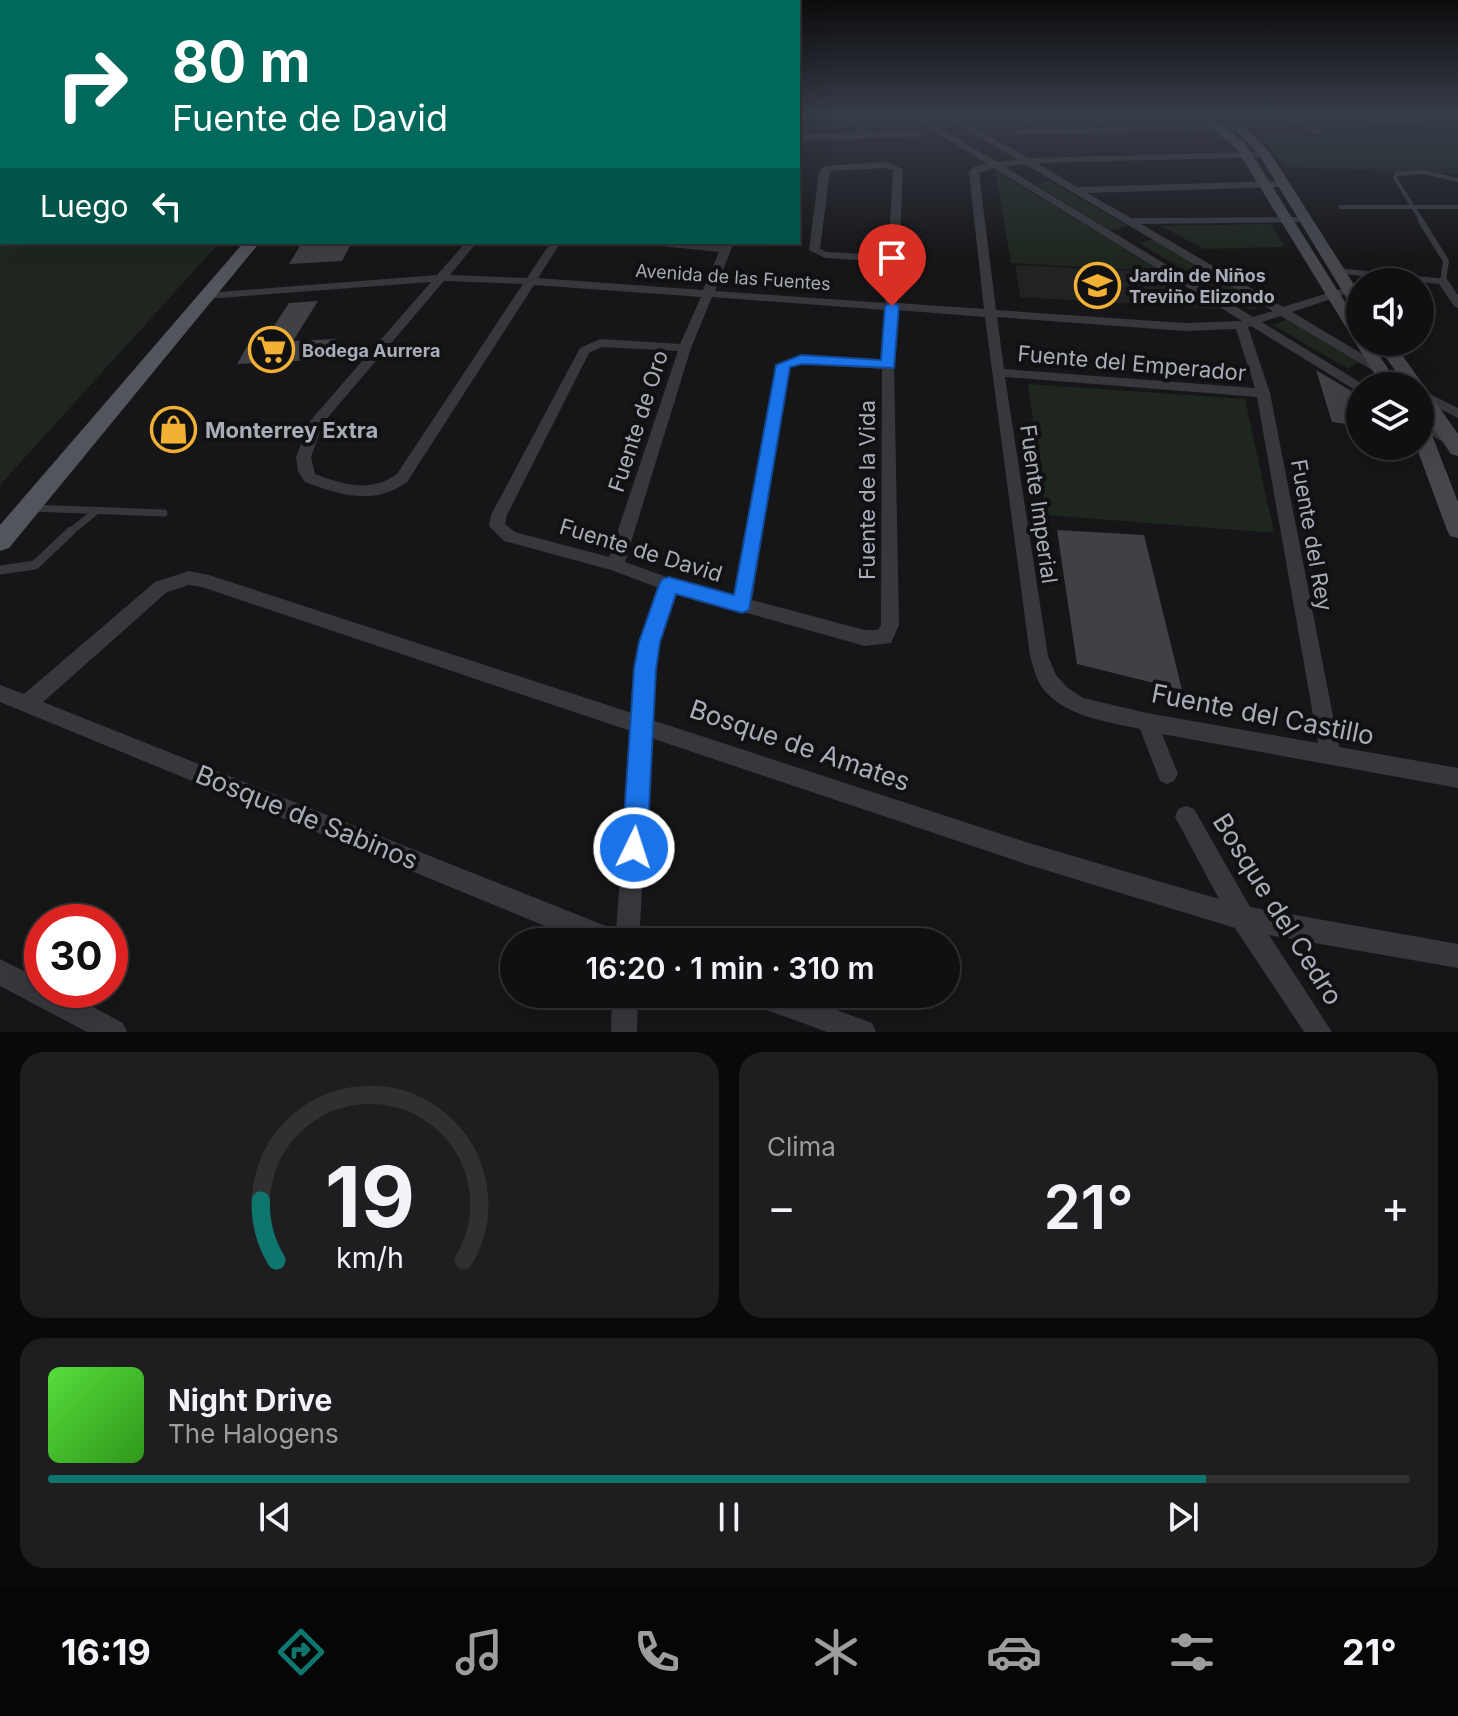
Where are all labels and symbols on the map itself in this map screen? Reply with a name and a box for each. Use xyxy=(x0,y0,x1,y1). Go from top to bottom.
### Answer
pin xyxy=(858,224,926,306)
street label: Avenida de las Fuentes xyxy=(635,260,831,294)
school or university icon: Jardin de Niños Treviño Elizondo xyxy=(1074,261,1122,309)
place label: Jardin de Niños Treviño Elizondo xyxy=(1129,265,1275,307)
supermarket icon: Bodega Aurrera xyxy=(247,326,295,374)
place label: Bodega Aurrera xyxy=(302,340,440,361)
street label: Fuente del Emperador xyxy=(1017,340,1247,386)
street label: Fuente de Oro xyxy=(603,347,673,495)
street label: Fuente de la Vida xyxy=(854,400,880,580)
shop icon: Monterrey Extra xyxy=(150,406,198,454)
place label: Monterrey Extra xyxy=(205,417,378,443)
street label: Fuente Imperial xyxy=(1015,423,1063,585)
street label: Fuente del Rey xyxy=(1286,457,1338,613)
street label: Fuente de David xyxy=(557,513,725,587)
street label: Fuente del Castillo xyxy=(1149,677,1377,751)
street label: Bosque de Amates xyxy=(686,693,914,797)
street label: Bosque de Sabinos xyxy=(191,758,423,876)
position arrow xyxy=(592,806,676,890)
street label: Bosque del Cedro xyxy=(1207,808,1349,1010)
speed limit sign: 30 xyxy=(24,904,128,1008)

